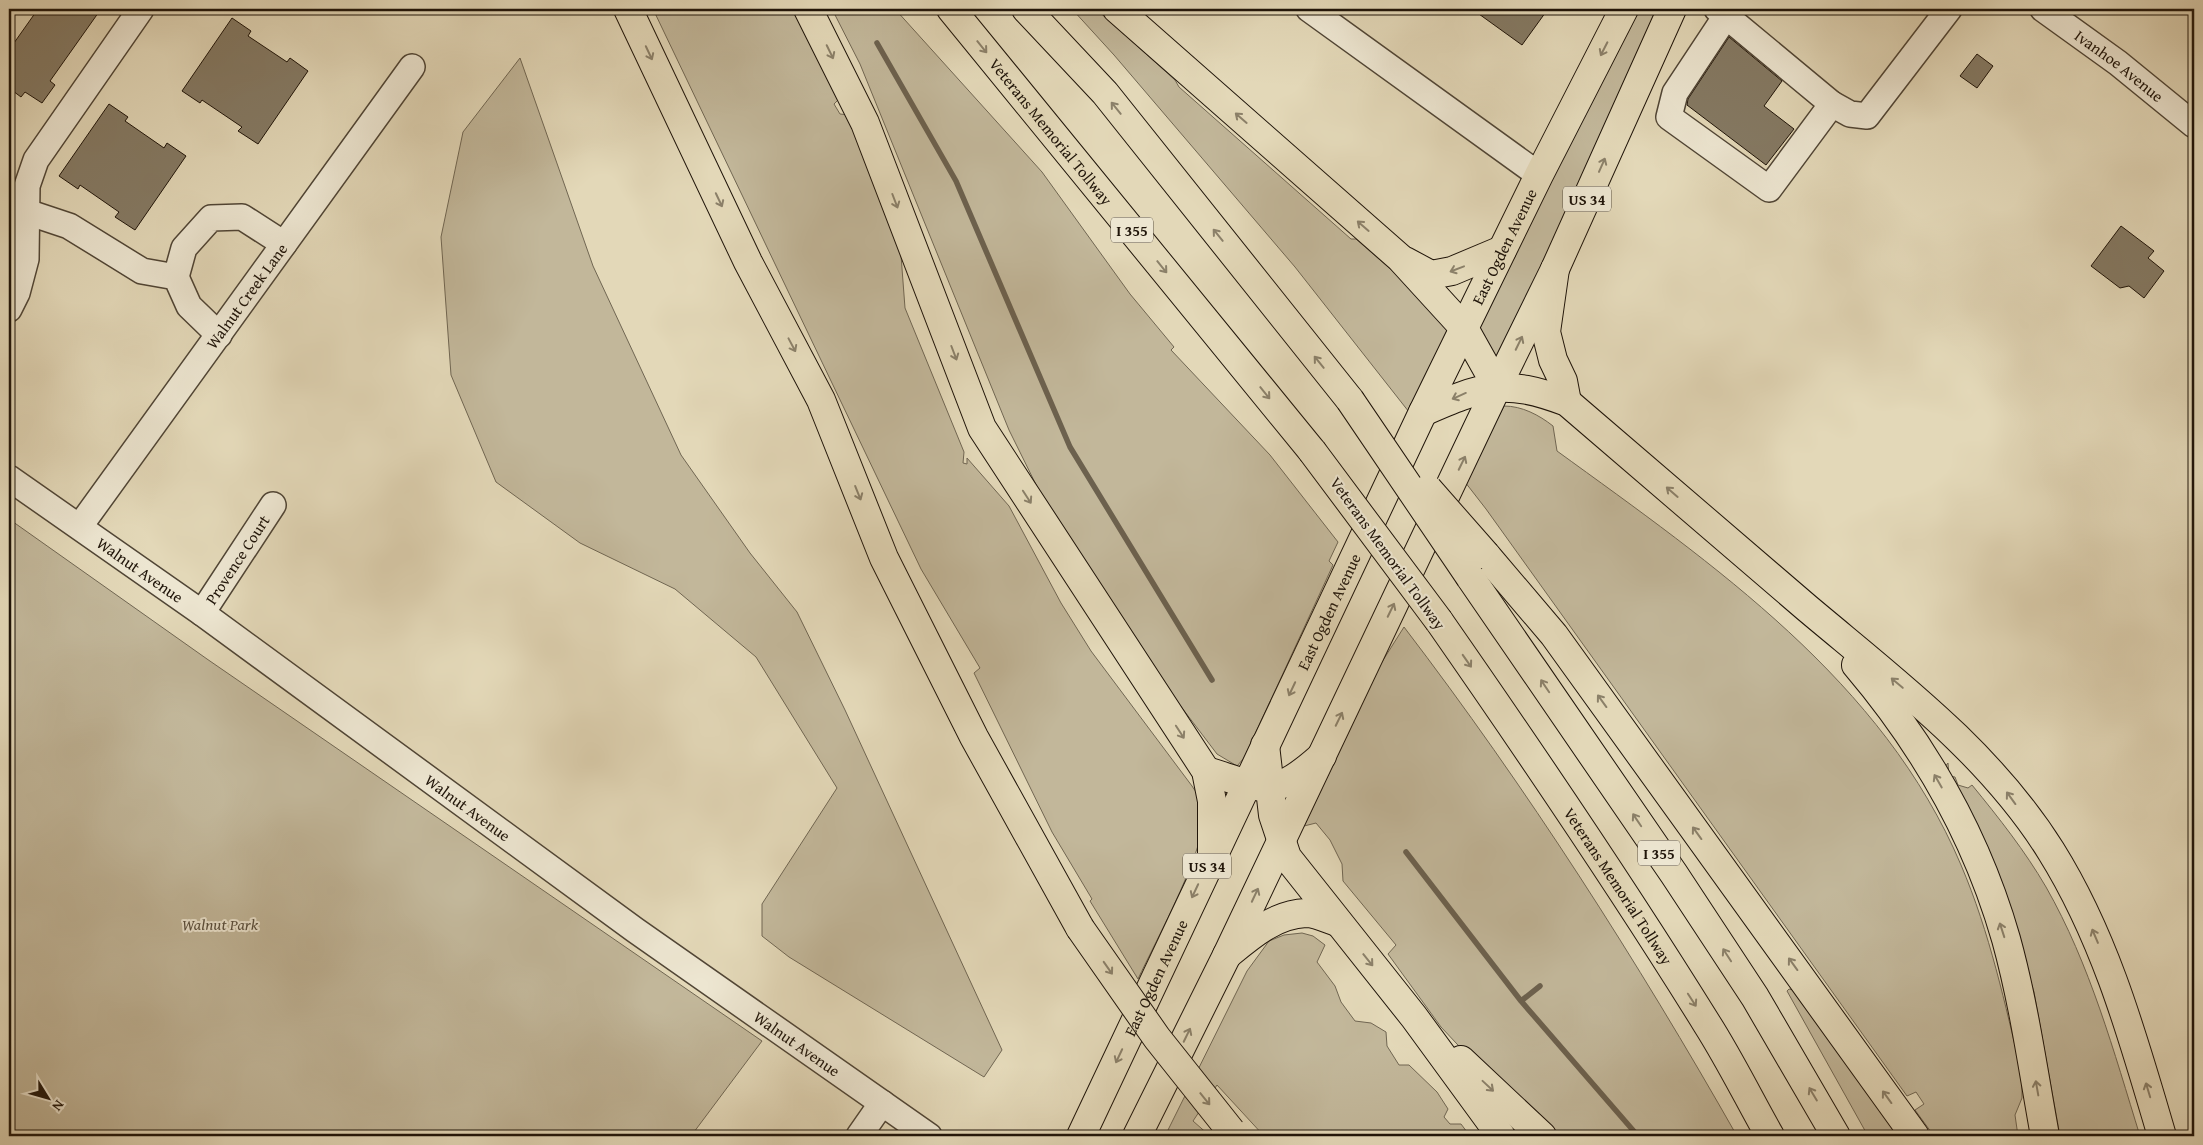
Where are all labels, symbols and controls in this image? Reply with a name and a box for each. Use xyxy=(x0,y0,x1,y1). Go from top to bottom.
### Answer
street label: Ivanhoe Avenue xyxy=(2070,24,2169,108)
one-way arrow xyxy=(976,40,988,53)
one-way arrow xyxy=(1599,41,1608,56)
one-way arrow xyxy=(645,45,655,60)
one-way arrow xyxy=(825,45,835,60)
street label: Veterans Memorial Tollway xyxy=(984,53,1118,210)
one-way arrow xyxy=(1111,102,1122,115)
one-way arrow xyxy=(1235,112,1248,124)
one-way arrow xyxy=(1598,158,1608,173)
street label: East Ogden Avenue xyxy=(1465,184,1543,309)
road number: US 34 xyxy=(1563,186,1611,212)
one-way arrow xyxy=(715,192,724,207)
one-way arrow xyxy=(891,193,901,208)
road number: I 355 xyxy=(1111,218,1153,242)
one-way arrow xyxy=(1357,220,1370,231)
one-way arrow xyxy=(1212,229,1223,242)
street label: Walnut Creek Lane xyxy=(200,238,293,354)
one-way arrow xyxy=(1157,261,1168,274)
one-way arrow xyxy=(1450,265,1465,274)
one-way arrow xyxy=(1514,336,1524,351)
one-way arrow xyxy=(787,337,797,352)
one-way arrow xyxy=(950,345,959,360)
one-way arrow xyxy=(1314,356,1325,369)
one-way arrow xyxy=(1259,387,1270,400)
one-way arrow xyxy=(1452,392,1467,402)
one-way arrow xyxy=(1457,456,1467,471)
street label: Veterans Memorial Tollway xyxy=(1324,472,1452,634)
one-way arrow xyxy=(854,485,863,500)
one-way arrow xyxy=(1666,487,1679,498)
one-way arrow xyxy=(1022,489,1032,503)
street label: Provence Court xyxy=(199,510,276,609)
street label: Walnut Avenue xyxy=(92,531,188,609)
street label: East Ogden Avenue xyxy=(1291,549,1367,674)
one-way arrow xyxy=(1387,602,1397,617)
one-way arrow xyxy=(1462,654,1472,668)
one-way arrow xyxy=(1891,677,1904,688)
one-way arrow xyxy=(1540,680,1550,694)
one-way arrow xyxy=(1286,681,1296,696)
one-way arrow xyxy=(1596,695,1607,708)
one-way arrow xyxy=(1335,712,1344,727)
one-way arrow xyxy=(1176,724,1186,738)
street label: Walnut Avenue xyxy=(420,768,516,847)
one-way arrow xyxy=(1932,774,1942,789)
one-way arrow xyxy=(2006,791,2016,805)
street label: Veterans Memorial Tollway xyxy=(1558,802,1679,969)
one-way arrow xyxy=(1632,813,1642,827)
one-way arrow xyxy=(1692,826,1702,840)
road number: I 355 xyxy=(1638,840,1680,866)
road number: US 34 xyxy=(1183,854,1231,878)
one-way arrow xyxy=(1190,883,1200,898)
one-way arrow xyxy=(1251,888,1260,903)
park label: Walnut Park xyxy=(182,912,259,936)
street label: East Ogden Avenue xyxy=(1118,915,1194,1040)
one-way arrow xyxy=(1997,922,2007,938)
one-way arrow xyxy=(2090,929,2100,944)
one-way arrow xyxy=(1722,949,1732,963)
one-way arrow xyxy=(1362,953,1373,966)
one-way arrow xyxy=(1787,958,1798,971)
one-way arrow xyxy=(1103,961,1113,975)
one-way arrow xyxy=(1687,993,1697,1007)
street label: Walnut Avenue xyxy=(749,1005,845,1082)
one-way arrow xyxy=(1183,1028,1193,1043)
one-way arrow xyxy=(1113,1048,1123,1063)
north arrow xyxy=(22,1072,72,1122)
one-way arrow xyxy=(1482,1080,1494,1092)
one-way arrow xyxy=(2031,1081,2041,1097)
one-way arrow xyxy=(2143,1082,2153,1098)
one-way arrow xyxy=(1807,1087,1817,1101)
one-way arrow xyxy=(1882,1090,1892,1104)
one-way arrow xyxy=(1199,1092,1210,1105)
text: N xyxy=(47,1096,69,1116)

